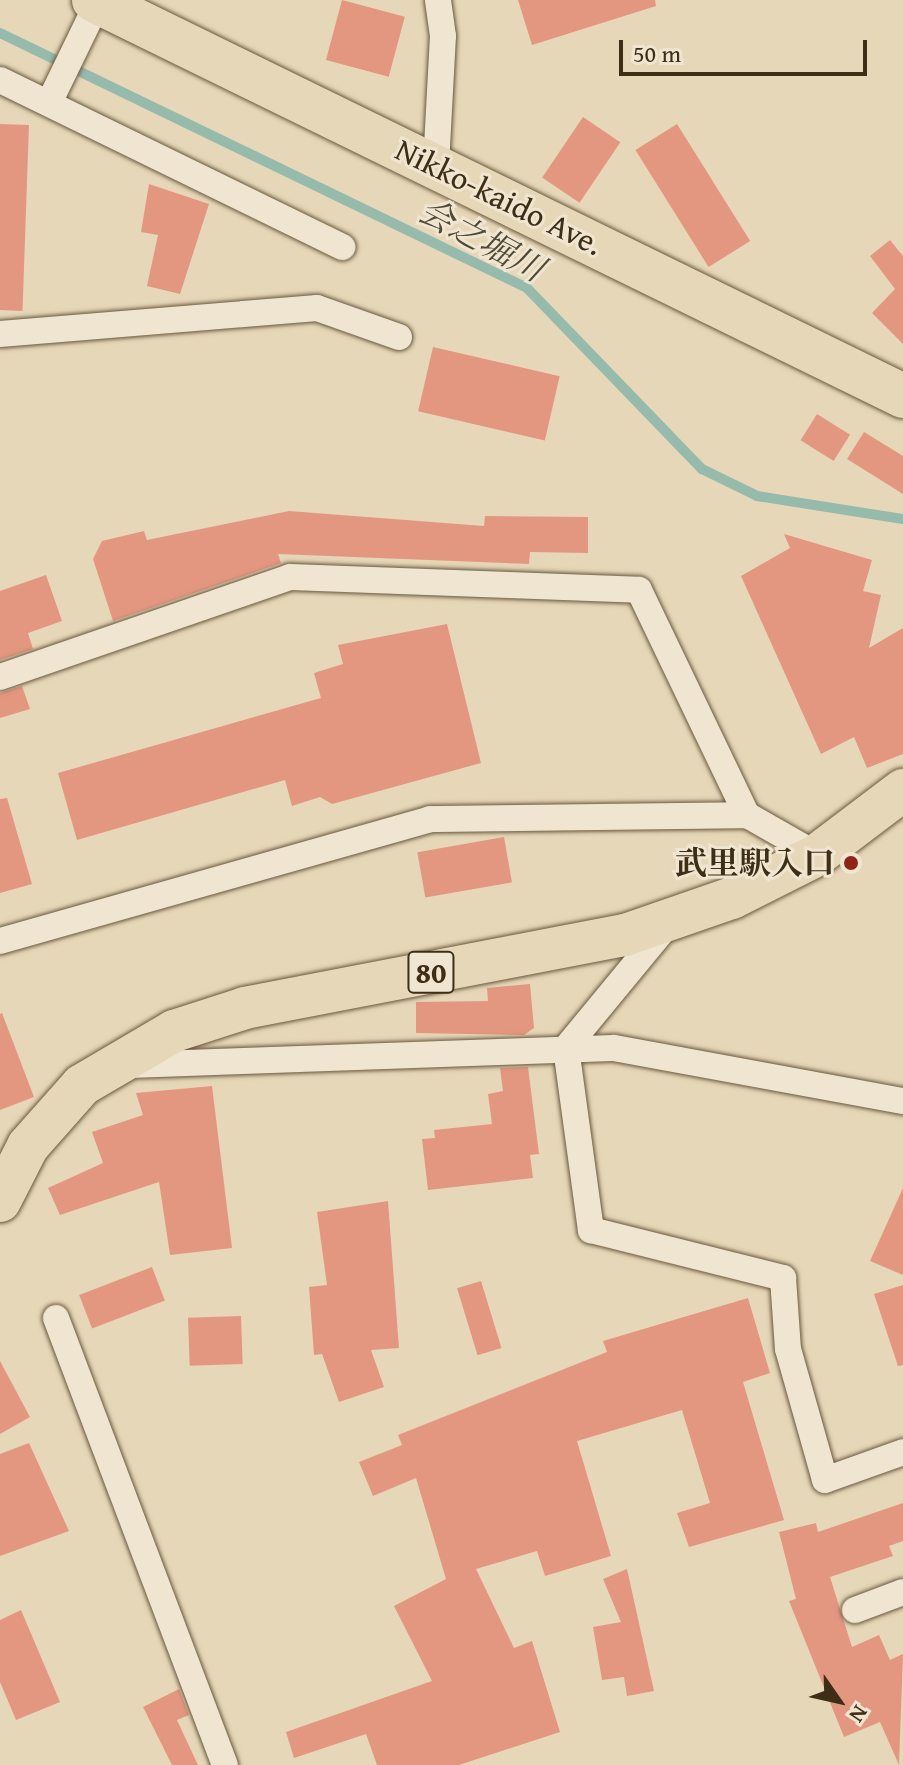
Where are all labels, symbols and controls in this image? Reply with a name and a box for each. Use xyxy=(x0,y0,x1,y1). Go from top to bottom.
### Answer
scale bar xyxy=(623,24,871,74)
text: 50 m xyxy=(633,36,681,71)
street label: Nikko-kaido Ave. xyxy=(389,130,609,264)
water label: 会之堀川 xyxy=(412,189,552,289)
place label: 武里駅入口 xyxy=(675,844,835,882)
marker: 武里駅入口 xyxy=(842,854,860,872)
road number: 80 xyxy=(407,946,455,998)
north arrow xyxy=(799,1661,879,1741)
text: N xyxy=(842,1699,876,1729)

